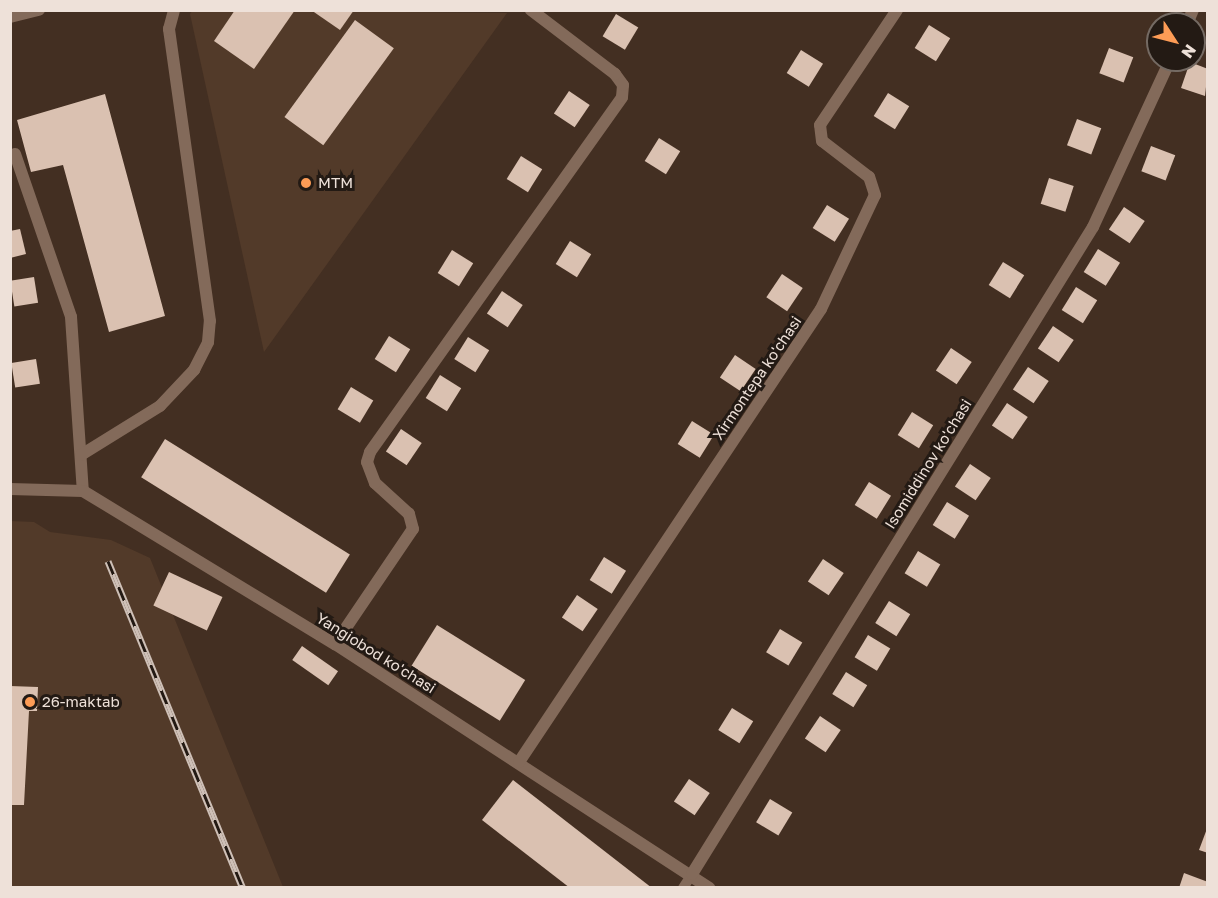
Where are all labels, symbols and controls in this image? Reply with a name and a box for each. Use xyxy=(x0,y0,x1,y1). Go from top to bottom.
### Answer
north arrow xyxy=(1146,12,1206,72)
text: N xyxy=(1177,41,1201,62)
place label: MTM xyxy=(318,174,353,192)
marker: MTM xyxy=(299,176,313,190)
street label: Xirmontepa ko'chasi xyxy=(709,313,805,443)
street label: Isomiddinov ko'chasi xyxy=(881,396,975,532)
street label: Yangiobod ko'chasi xyxy=(313,609,439,697)
place label: 26-maktab xyxy=(42,693,120,711)
marker: 26-maktab xyxy=(23,695,37,709)

